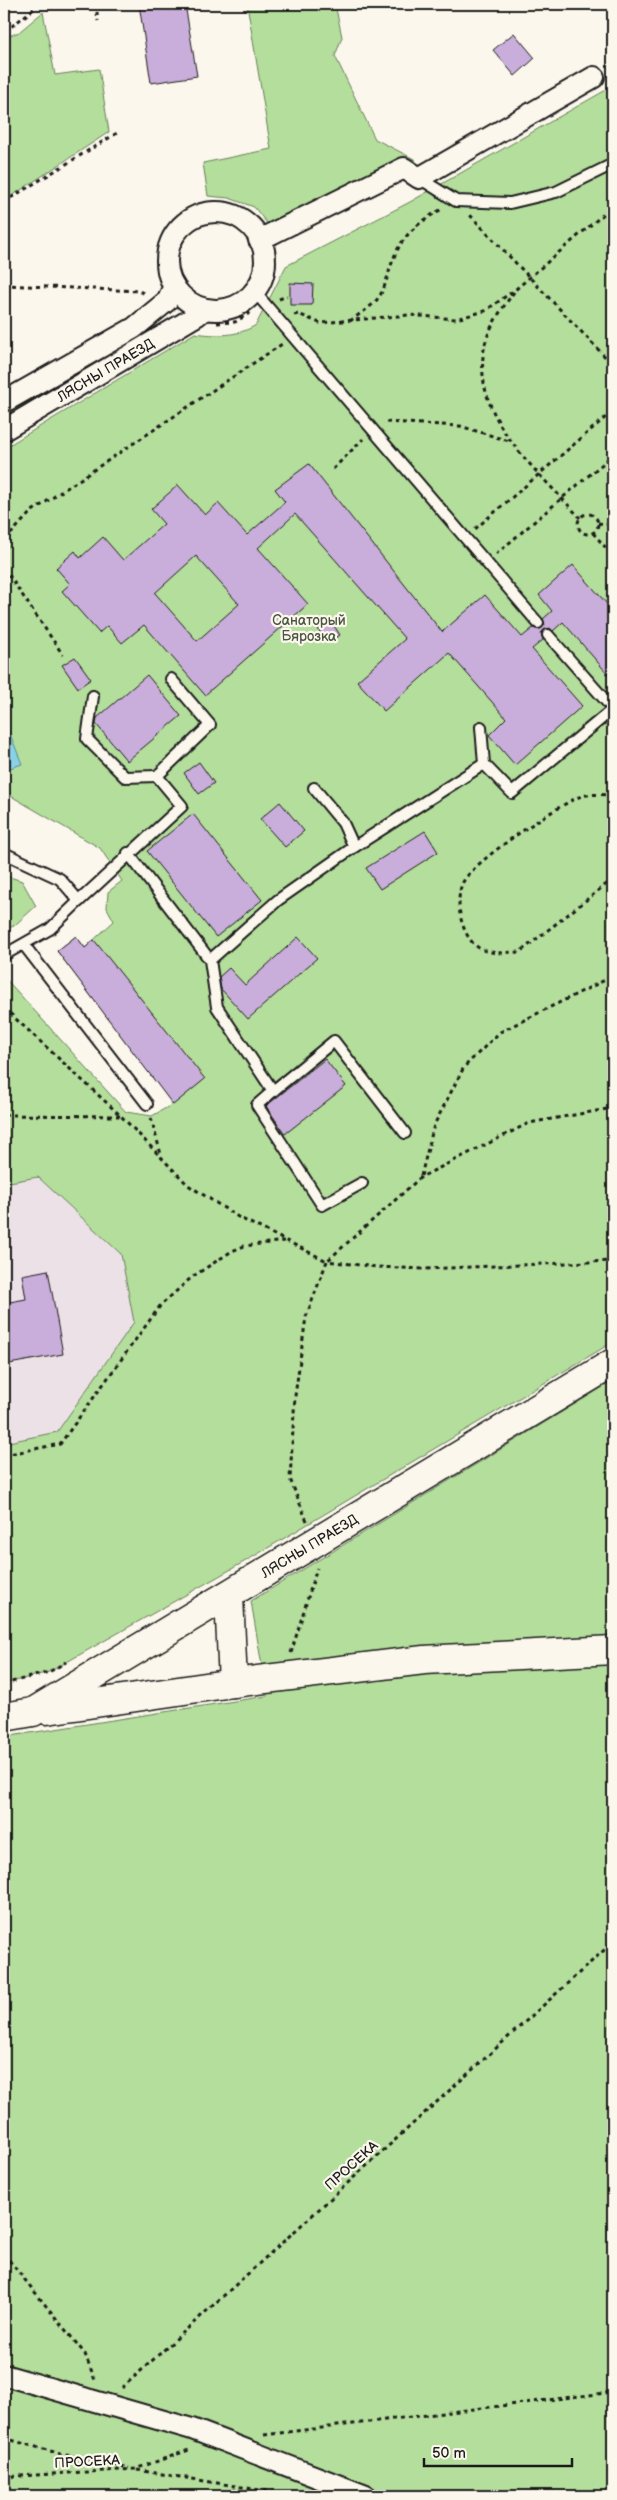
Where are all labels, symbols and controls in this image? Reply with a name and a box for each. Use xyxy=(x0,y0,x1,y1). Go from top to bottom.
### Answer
street label: ЛЯСНЫ ПРАЕЗД xyxy=(53,335,157,406)
park label: Санаторый Бярозка xyxy=(272,612,346,645)
street label: ЛЯСНЫ ПРАЕЗД xyxy=(257,1510,361,1582)
street label: ПРОСЕКА xyxy=(321,2137,382,2194)
scale bar xyxy=(424,2435,572,2467)
text: 50 m xyxy=(432,2444,466,2463)
street label: ПРОСЕКА xyxy=(54,2451,121,2472)

